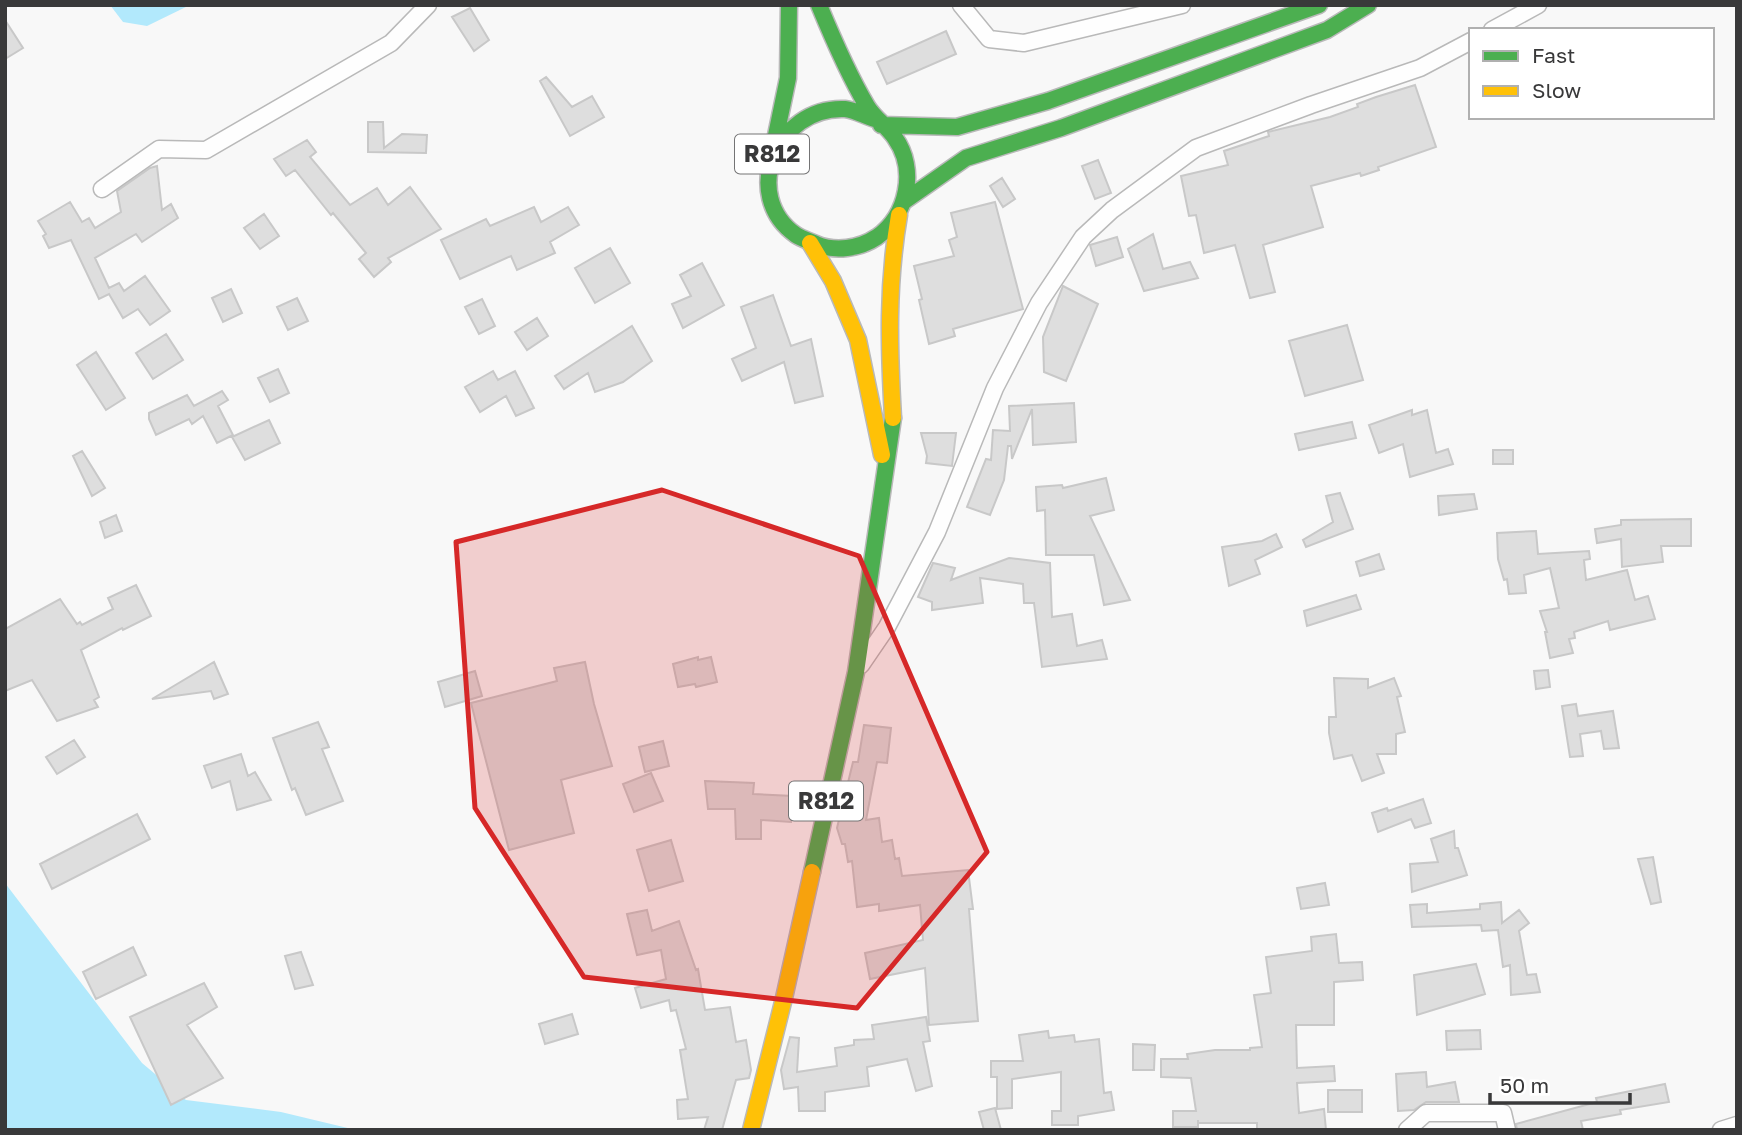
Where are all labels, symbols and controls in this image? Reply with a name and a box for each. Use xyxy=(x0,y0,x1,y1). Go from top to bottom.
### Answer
legend xyxy=(1469,28,1714,119)
text: Fast xyxy=(1532,42,1575,68)
text: Slow xyxy=(1532,77,1581,103)
road number: R812 xyxy=(735,134,809,174)
road number: R812 xyxy=(789,782,863,820)
scale bar xyxy=(1490,1062,1630,1106)
text: 50 m xyxy=(1500,1072,1549,1098)

